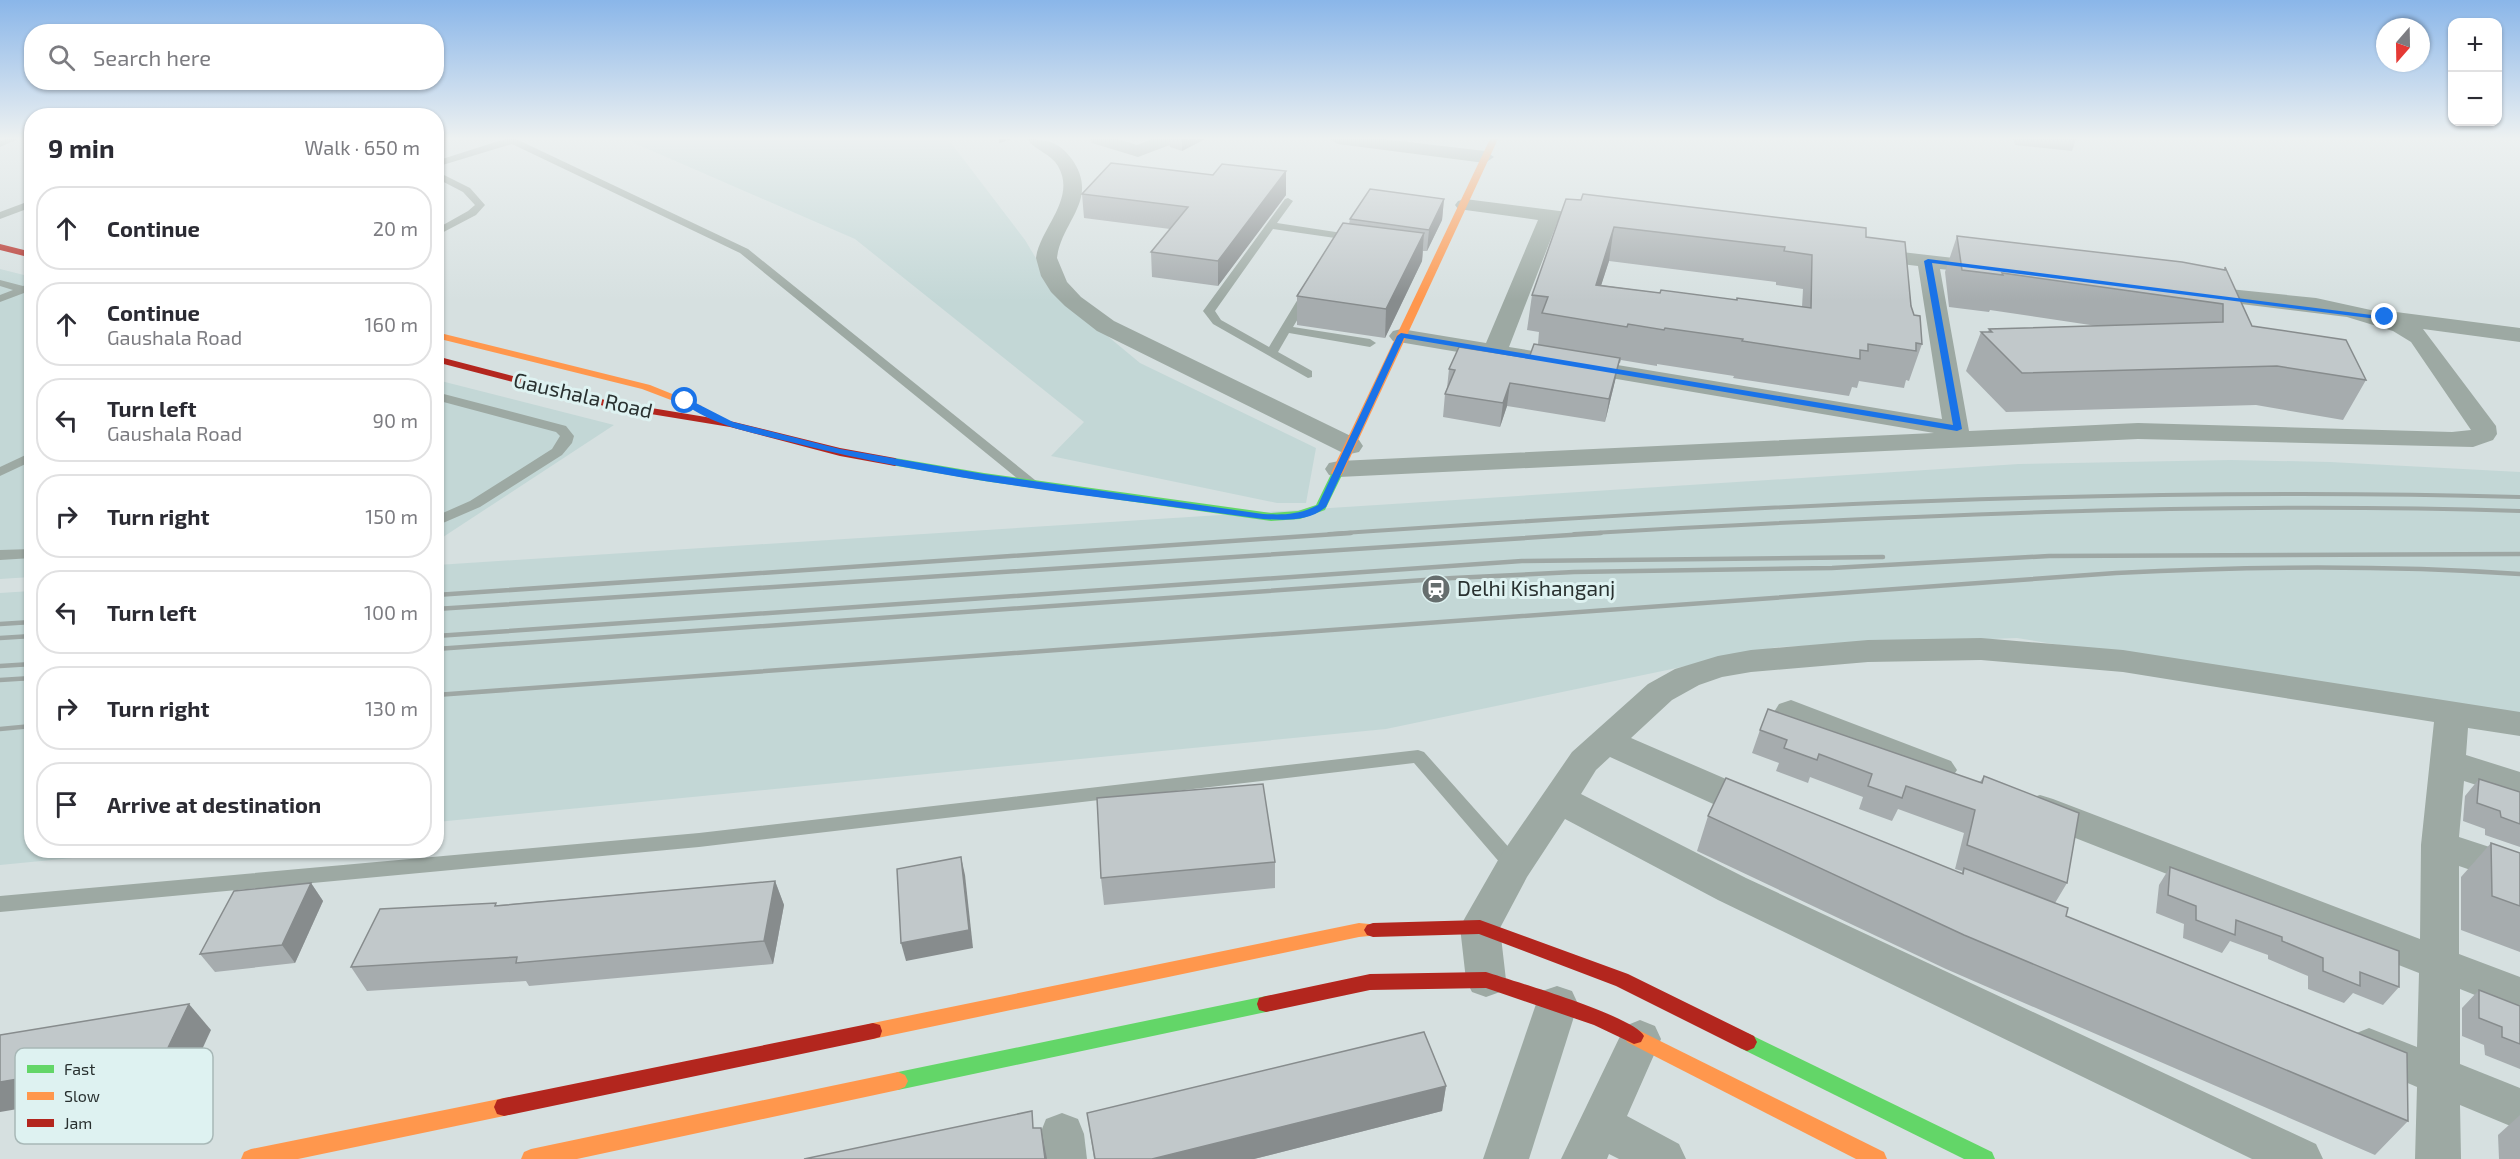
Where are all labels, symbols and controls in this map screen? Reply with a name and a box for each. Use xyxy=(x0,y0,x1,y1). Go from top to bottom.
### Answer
north arrow xyxy=(2376,18,2430,72)
map controls xyxy=(2448,18,2502,126)
button: + xyxy=(2448,18,2502,72)
search box xyxy=(24,24,444,90)
icon: search xyxy=(45,41,78,74)
text: Search here xyxy=(93,44,211,70)
button: − xyxy=(2448,72,2502,126)
text: 9 min xyxy=(48,132,115,163)
text: Walk · 650 m xyxy=(305,135,420,159)
icon: ahead xyxy=(50,212,83,245)
text: Continue xyxy=(107,215,200,241)
text: 20 m xyxy=(373,216,418,240)
text: Continue xyxy=(107,299,200,325)
route end xyxy=(2371,303,2397,329)
icon: ahead xyxy=(50,308,83,341)
text: 160 m xyxy=(365,312,418,336)
text: Gaushala Road xyxy=(107,325,242,349)
street label: Gaushala Road xyxy=(511,366,655,423)
route start xyxy=(671,387,697,413)
text: Turn left xyxy=(107,395,196,421)
icon: left xyxy=(50,404,83,437)
text: 90 m xyxy=(373,408,418,432)
text: Gaushala Road xyxy=(107,421,242,445)
icon: right xyxy=(50,500,83,533)
text: Turn right xyxy=(107,503,209,529)
text: 150 m xyxy=(365,504,418,528)
station icon: Delhi Kishanganj xyxy=(1420,573,1452,605)
place label: Delhi Kishanganj xyxy=(1457,575,1615,601)
icon: left xyxy=(50,596,83,629)
text: Turn left xyxy=(107,599,196,625)
text: 100 m xyxy=(364,600,418,624)
icon: right xyxy=(50,692,83,725)
text: Turn right xyxy=(107,695,209,721)
text: 130 m xyxy=(365,696,418,720)
icon: arrive xyxy=(50,788,83,821)
text: Arrive at destination xyxy=(107,791,321,817)
legend xyxy=(15,1048,213,1144)
text: Fast xyxy=(64,1059,95,1078)
text: Slow xyxy=(64,1086,100,1105)
text: Jam xyxy=(64,1113,92,1132)

